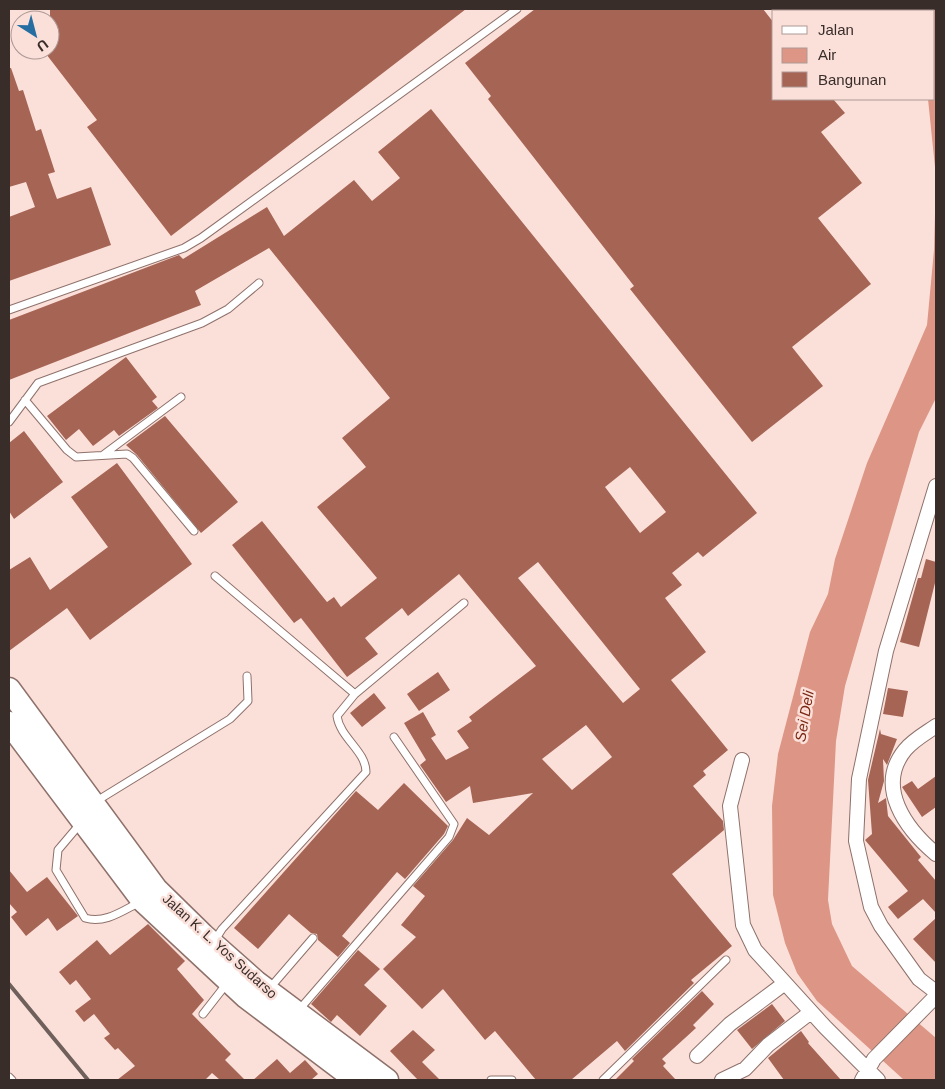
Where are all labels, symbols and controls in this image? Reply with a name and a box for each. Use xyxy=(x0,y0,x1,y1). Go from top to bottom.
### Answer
north arrow xyxy=(10,10,60,60)
legend xyxy=(772,10,935,100)
text: Jalan xyxy=(818,21,854,38)
text: U xyxy=(34,36,51,55)
text: Air xyxy=(818,46,836,63)
text: Bangunan xyxy=(818,71,886,88)
water label: Sei Deli xyxy=(791,688,817,743)
street label: Jalan K. L. Yos Sudarso xyxy=(159,890,281,1002)

